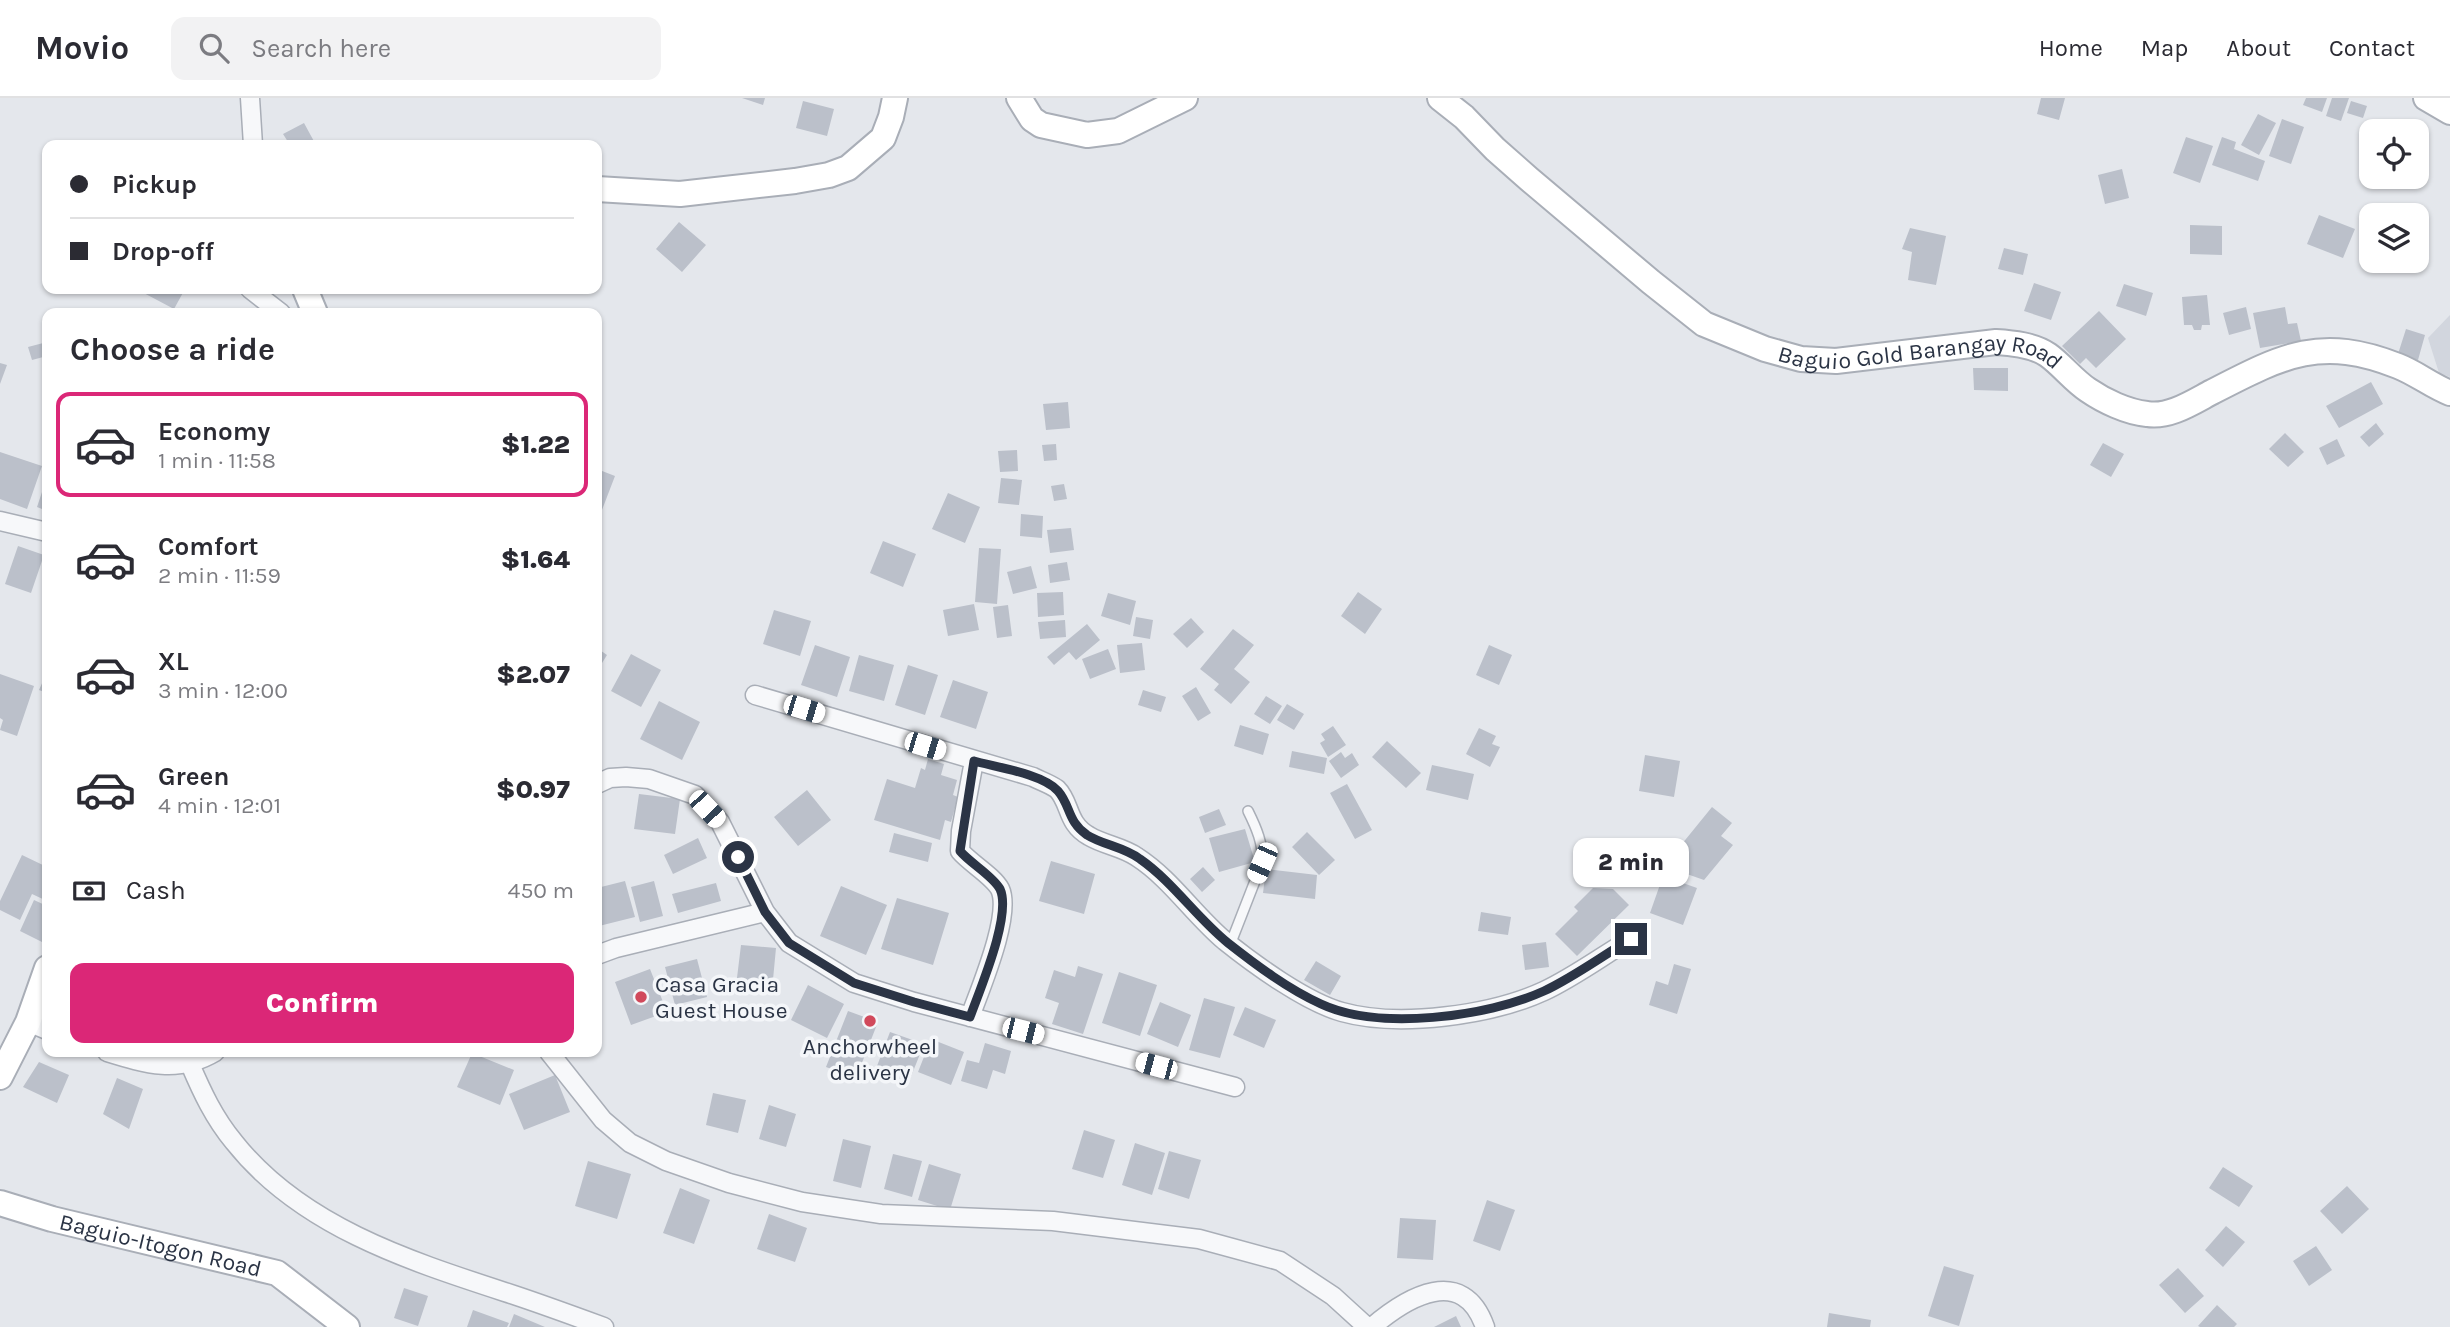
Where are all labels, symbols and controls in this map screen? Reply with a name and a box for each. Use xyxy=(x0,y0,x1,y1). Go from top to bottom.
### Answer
search box xyxy=(171,17,661,80)
text: Movio xyxy=(35,29,129,67)
icon: search xyxy=(195,29,233,67)
text: Search here xyxy=(251,33,391,64)
text: Home xyxy=(2039,34,2103,62)
text: Map xyxy=(2141,34,2188,62)
text: About xyxy=(2226,34,2291,62)
text: Contact xyxy=(2329,34,2415,62)
map controls xyxy=(2359,119,2429,273)
button: locate xyxy=(2359,119,2429,189)
text: Pickup xyxy=(112,169,197,200)
button: layers xyxy=(2359,203,2429,273)
text: Drop-off xyxy=(112,236,214,267)
street label: Baguio Gold Barangay Road xyxy=(1775,329,2068,375)
text: Choose a ride xyxy=(70,331,275,368)
icon: car xyxy=(74,413,137,476)
text: Economy xyxy=(158,416,270,447)
text: $1.22 xyxy=(501,429,570,460)
text: 1 min · 11:58 xyxy=(158,447,276,474)
icon: car xyxy=(74,528,137,591)
text: Comfort xyxy=(158,531,259,562)
text: $1.64 xyxy=(501,544,570,575)
text: 2 min · 11:59 xyxy=(158,562,281,589)
icon: car xyxy=(74,643,137,706)
text: XL xyxy=(158,646,189,677)
text: $2.07 xyxy=(496,659,570,690)
text: 3 min · 12:00 xyxy=(158,677,288,704)
car xyxy=(781,693,828,725)
car xyxy=(902,730,949,762)
icon: car xyxy=(74,758,137,821)
text: Green xyxy=(158,761,230,792)
text: $0.97 xyxy=(496,774,570,805)
car xyxy=(685,786,730,832)
text: 4 min · 12:01 xyxy=(158,792,281,819)
callout: 2 min xyxy=(1573,838,1689,886)
car xyxy=(1244,840,1281,886)
route start xyxy=(722,841,754,873)
text: 2 min xyxy=(1598,849,1664,876)
icon: cash xyxy=(70,872,108,910)
text: Cash xyxy=(126,875,186,906)
text: 450 m xyxy=(508,877,574,904)
route end xyxy=(1615,923,1647,955)
button: Confirm xyxy=(70,963,574,1043)
place label: Casa Gracia Guest House xyxy=(655,971,788,1024)
marker: Casa Gracia Guest House xyxy=(633,989,649,1005)
marker: Anchorwheel delivery xyxy=(862,1013,878,1029)
car xyxy=(1001,1016,1046,1046)
place label: Anchorwheel delivery xyxy=(803,1033,937,1086)
car xyxy=(1133,1050,1180,1082)
street label: Baguio-Itogon Road xyxy=(57,1208,264,1283)

